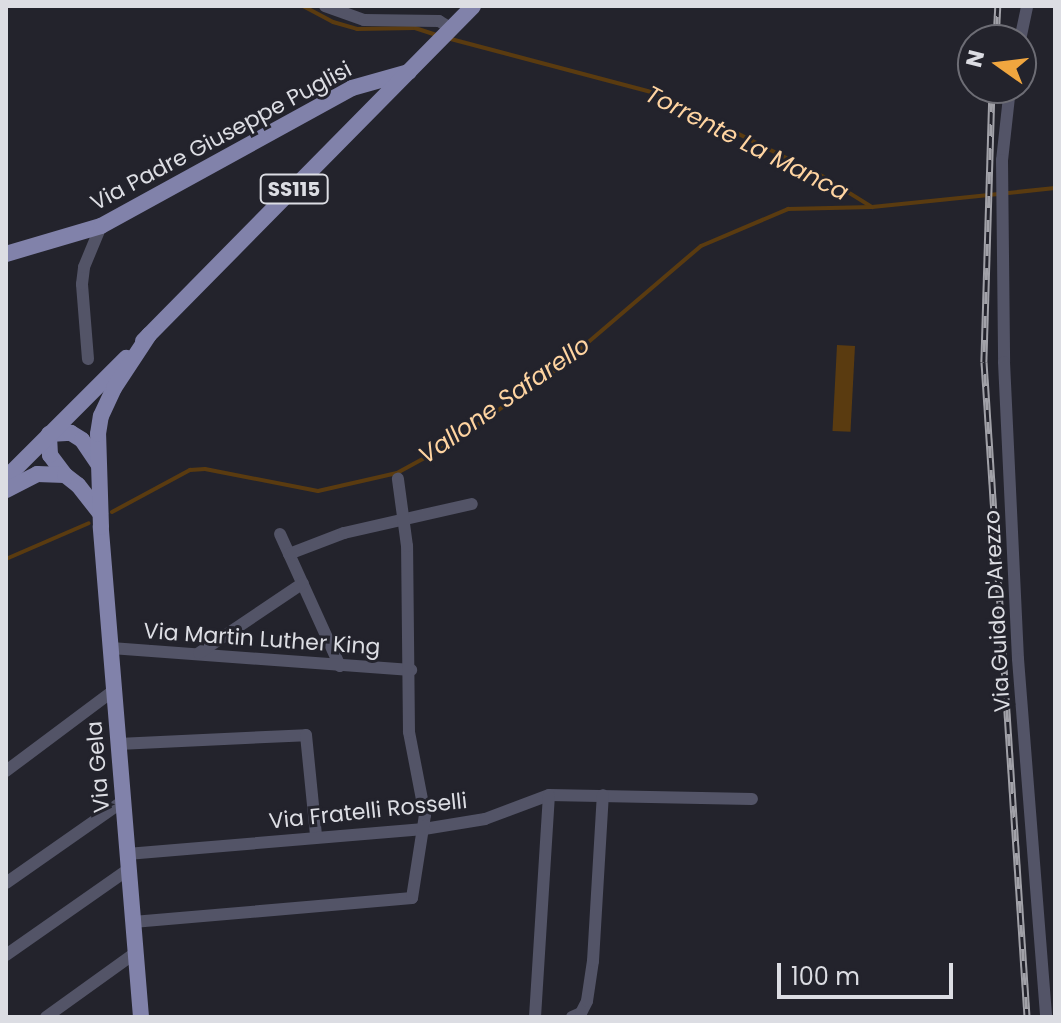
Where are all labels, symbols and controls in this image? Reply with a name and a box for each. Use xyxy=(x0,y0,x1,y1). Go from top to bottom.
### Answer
north arrow xyxy=(957,24,1037,104)
text: N xyxy=(958,47,992,70)
street label: Via Padre Giuseppe Puglisi xyxy=(86,56,356,216)
water label: Torrente La Manca xyxy=(641,79,853,207)
road number: SS115 xyxy=(258,173,330,205)
water label: Vallone Safarello xyxy=(413,330,595,470)
street label: Via Guido D'Arezzo xyxy=(979,509,1015,713)
street label: Via Martin Luther King xyxy=(143,618,381,660)
street label: Via Gela xyxy=(81,720,115,814)
street label: Via Fratelli Rosselli xyxy=(268,787,468,835)
scale bar xyxy=(781,947,957,997)
text: 100 m xyxy=(791,960,860,993)

